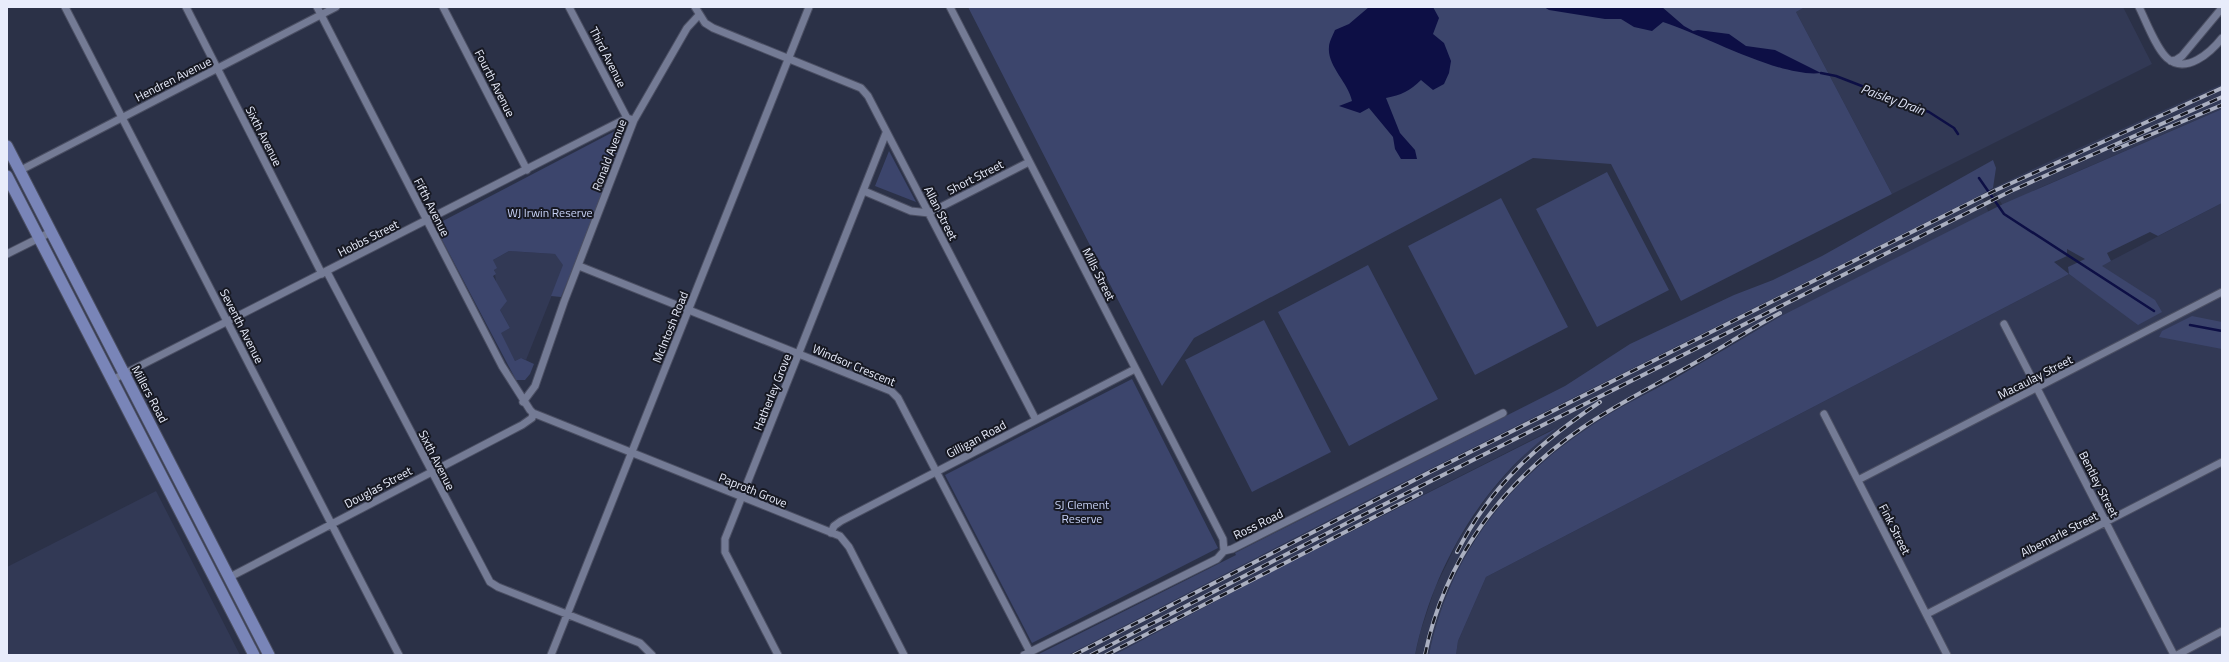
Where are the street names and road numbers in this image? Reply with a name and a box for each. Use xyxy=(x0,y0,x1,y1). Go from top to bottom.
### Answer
street label: Third Avenue xyxy=(585,23,631,91)
street label: Fourth Avenue xyxy=(470,46,520,120)
street label: Hendren Avenue xyxy=(131,52,215,106)
street label: Sixth Avenue xyxy=(241,103,287,169)
street label: Ronald Avenue xyxy=(587,116,631,194)
street label: Short Street xyxy=(943,154,1007,199)
street label: Fifth Avenue xyxy=(409,174,455,240)
street label: Allan Street xyxy=(919,183,963,244)
street label: Hobbs Street xyxy=(334,214,402,261)
street label: Mills Street xyxy=(1078,244,1121,305)
street label: Seventh Avenue xyxy=(215,285,269,367)
street label: McIntosh Road xyxy=(647,288,693,366)
street label: Windsor Crescent xyxy=(809,339,899,391)
street label: Macaulay Street xyxy=(1994,350,2076,404)
street label: Hatherley Grove xyxy=(748,351,796,433)
street label: Millers Road xyxy=(127,362,173,426)
street label: Gilligan Road xyxy=(943,415,1009,463)
street label: Sixth Avenue xyxy=(414,427,460,493)
street label: Bentley Street xyxy=(2074,448,2124,521)
street label: Douglas Street xyxy=(341,461,416,513)
street label: Paproth Grove xyxy=(716,468,790,512)
street label: Fink Street xyxy=(1874,500,1916,558)
street label: Ross Road xyxy=(1230,504,1286,544)
street label: Albemarle Street xyxy=(2017,506,2102,562)

